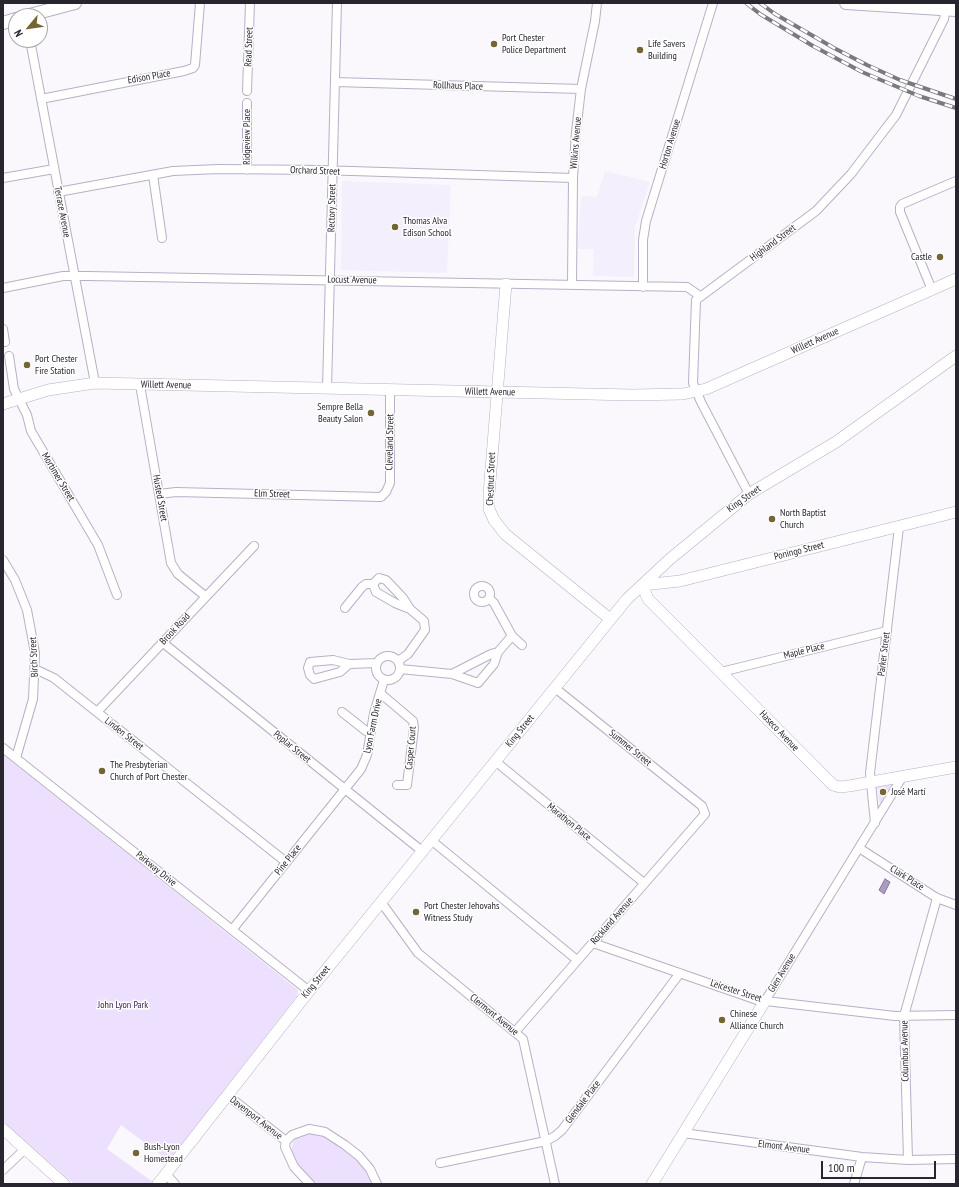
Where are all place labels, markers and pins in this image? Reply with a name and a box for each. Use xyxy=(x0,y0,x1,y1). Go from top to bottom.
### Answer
place label: Port Chester Police Department xyxy=(502,32,566,56)
place label: Life Savers Building xyxy=(648,38,685,62)
marker: Port Chester Police Department xyxy=(489,39,499,49)
marker: Life Savers Building xyxy=(635,45,645,55)
place label: Thomas Alva Edison School xyxy=(403,215,451,238)
marker: Thomas Alva Edison School xyxy=(390,222,400,232)
place label: Castle xyxy=(911,251,932,263)
marker: Castle xyxy=(935,252,945,262)
place label: Port Chester Fire Station xyxy=(35,353,77,376)
marker: Port Chester Fire Station xyxy=(22,360,32,370)
place label: Sempre Bella Beauty Salon xyxy=(317,401,363,424)
marker: Sempre Bella Beauty Salon xyxy=(366,408,376,418)
place label: North Baptist Church xyxy=(780,507,826,530)
marker: North Baptist Church xyxy=(767,514,777,524)
place label: The Presbyterian Church of Port Chester xyxy=(110,759,187,782)
marker: The Presbyterian Church of Port Chester xyxy=(97,766,107,776)
place label: José Martí xyxy=(891,786,926,798)
marker: José Martí xyxy=(878,787,888,797)
place label: Port Chester Jehovahs Witness Study xyxy=(424,900,499,924)
marker: Port Chester Jehovahs Witness Study xyxy=(411,907,421,917)
place label: Chinese Alliance Church xyxy=(730,1008,784,1032)
marker: Chinese Alliance Church xyxy=(717,1015,727,1025)
place label: Bush-Lyon Homestead xyxy=(144,1141,183,1164)
marker: Bush-Lyon Homestead xyxy=(131,1148,141,1158)

